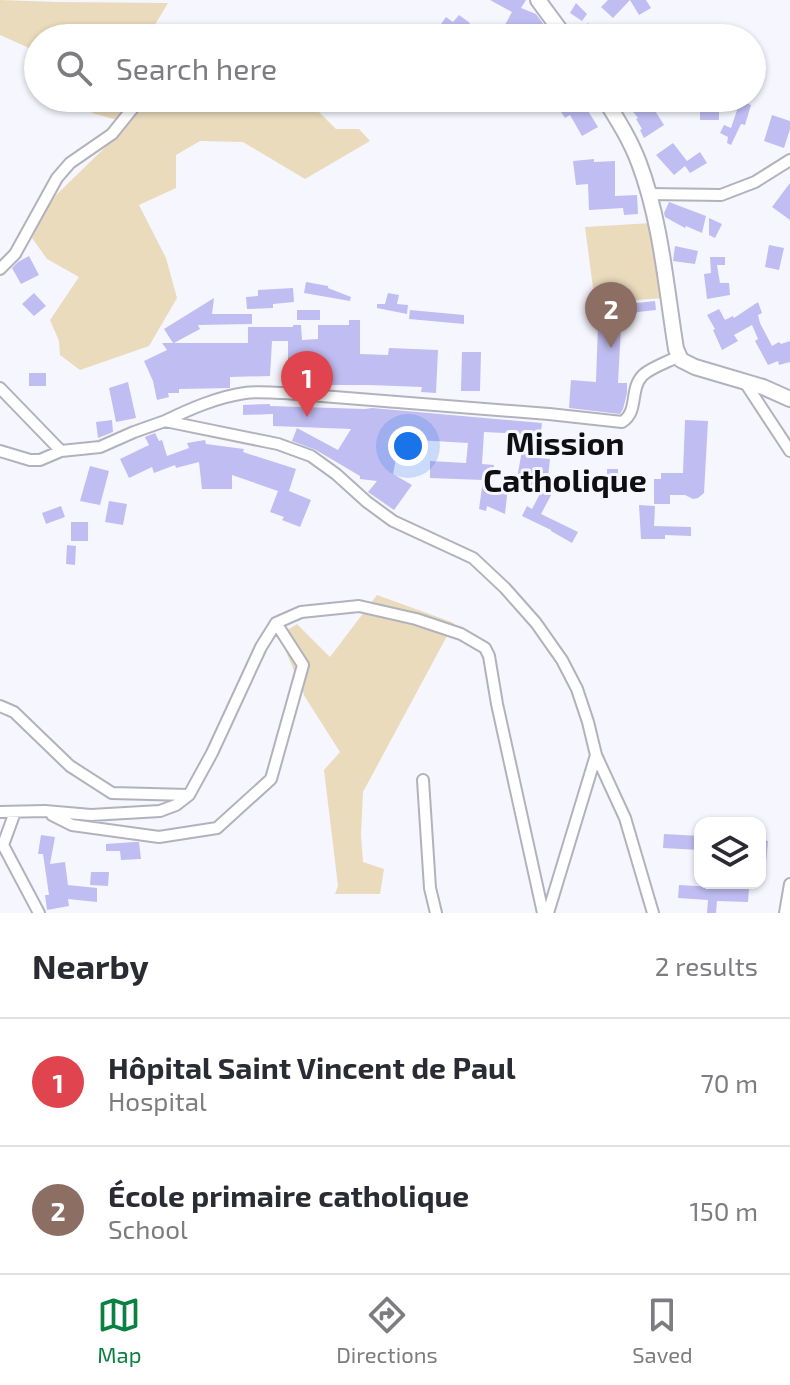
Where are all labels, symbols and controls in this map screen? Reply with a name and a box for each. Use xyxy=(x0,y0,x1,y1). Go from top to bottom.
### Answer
search box xyxy=(24,24,766,112)
icon: search xyxy=(52,46,96,90)
text: Search here xyxy=(116,50,277,86)
pin: 2 xyxy=(585,282,637,348)
pin: 1 xyxy=(281,351,333,417)
district label: Mission Catholique xyxy=(483,423,647,498)
your location xyxy=(388,426,428,466)
map controls xyxy=(694,817,766,889)
button: layers xyxy=(694,817,766,889)
text: Nearby xyxy=(32,945,149,986)
text: 2 results xyxy=(655,950,758,981)
text: Hôpital Saint Vincent de Paul xyxy=(108,1049,516,1085)
text: 1 xyxy=(52,1067,64,1098)
text: 70 m xyxy=(700,1067,758,1098)
text: Hospital xyxy=(108,1085,207,1116)
text: École primaire catholique xyxy=(108,1177,469,1213)
text: 2 xyxy=(50,1195,66,1226)
text: 150 m xyxy=(689,1195,758,1226)
text: School xyxy=(108,1213,188,1244)
tab: Map xyxy=(97,1293,141,1367)
tab: Directions xyxy=(336,1293,438,1367)
tab: Saved xyxy=(632,1293,693,1367)

